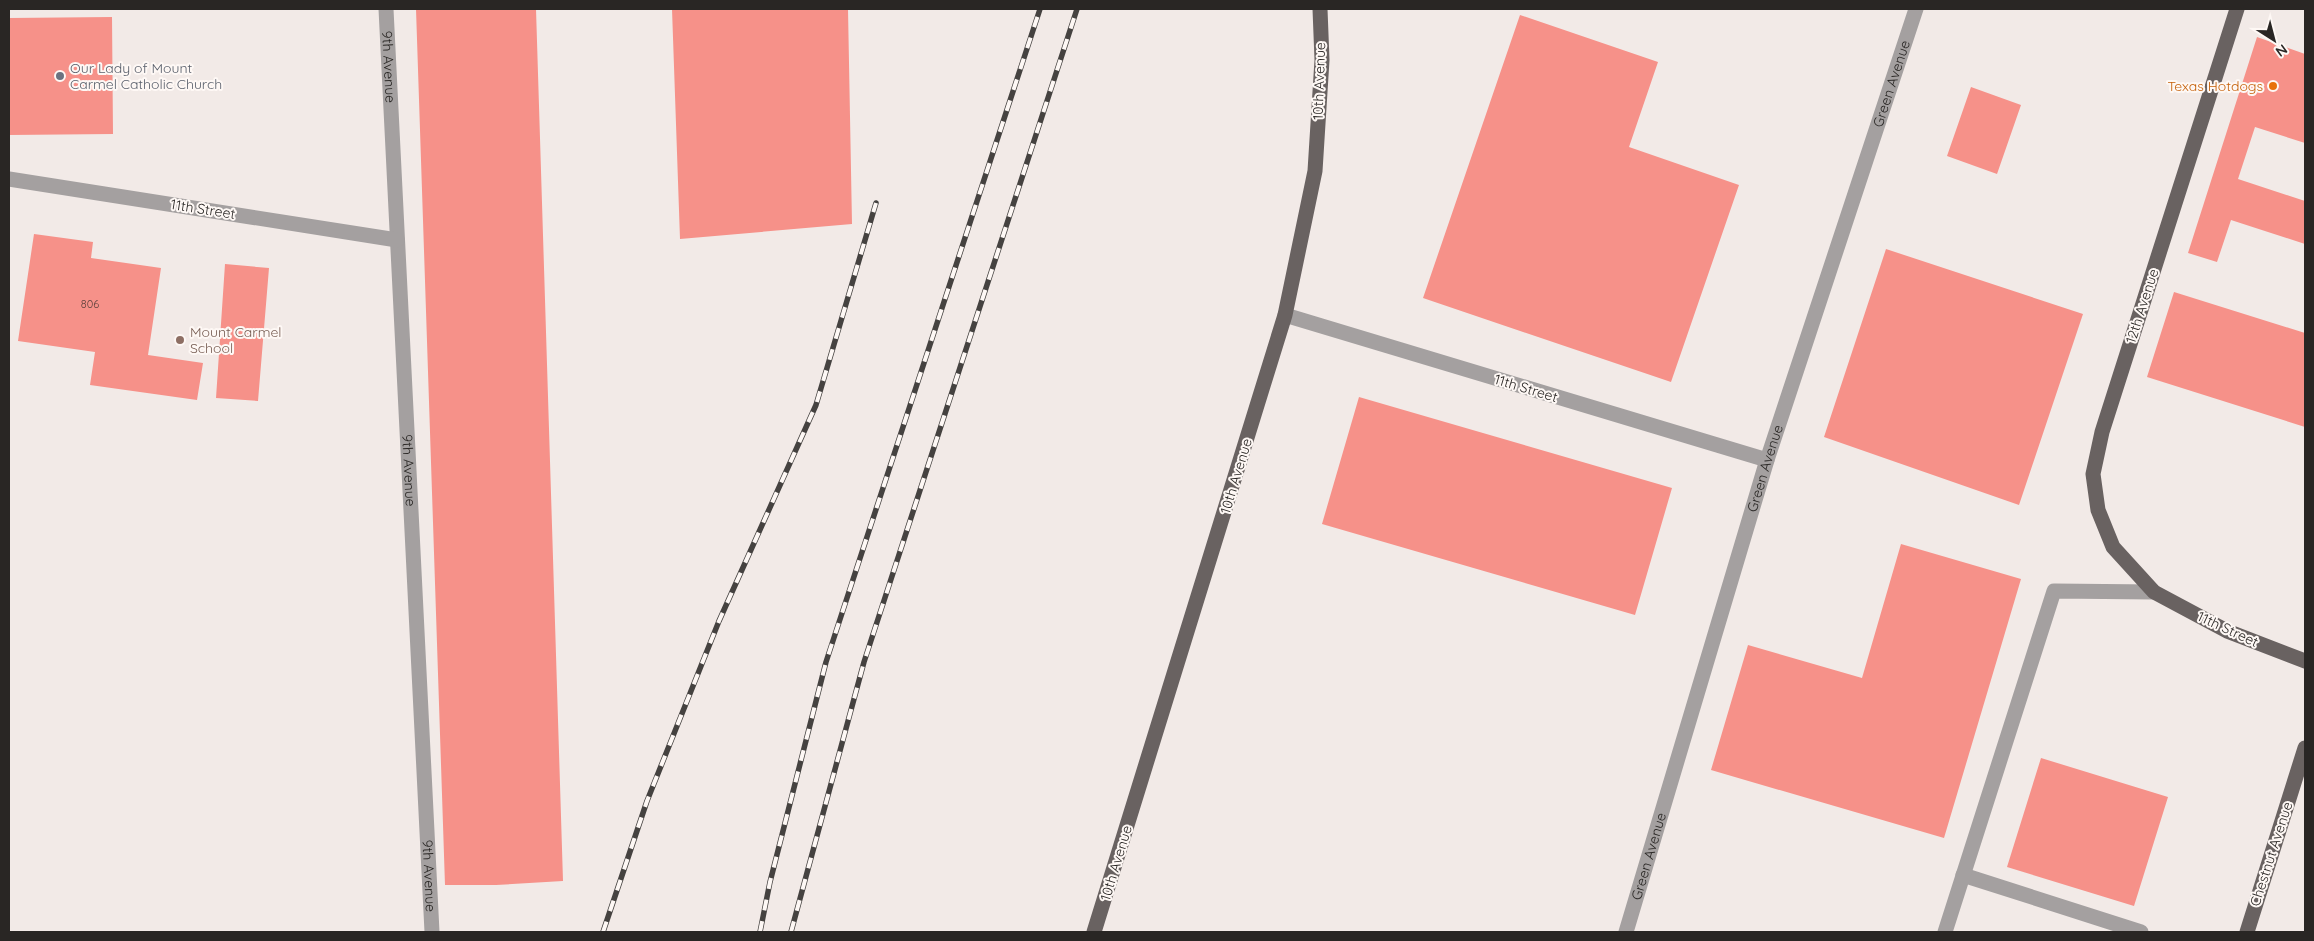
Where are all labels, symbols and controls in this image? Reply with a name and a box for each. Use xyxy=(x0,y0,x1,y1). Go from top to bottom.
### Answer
north arrow xyxy=(2249,15,2299,65)
street label: 9th Avenue xyxy=(378,30,400,104)
street label: Green Avenue xyxy=(1869,38,1914,129)
text: N xyxy=(2272,40,2291,61)
street label: 10th Avenue xyxy=(1309,42,1329,120)
place label: Our Lady of Mount Carmel Catholic Church xyxy=(70,59,222,93)
marker: Our Lady of Mount Carmel Catholic Church xyxy=(54,70,66,82)
place label: Texas Hotdogs xyxy=(2167,77,2263,95)
marker: Texas Hotdogs xyxy=(2267,80,2279,92)
street label: 11th Street xyxy=(169,195,237,223)
street label: 12th Avenue xyxy=(2121,266,2163,346)
house number: 806 xyxy=(81,297,99,311)
place label: Mount Carmel School xyxy=(190,323,282,357)
marker: Mount Carmel School xyxy=(174,334,186,346)
street label: 11th Street xyxy=(1492,370,1560,406)
street label: Green Avenue xyxy=(1743,422,1787,514)
street label: 9th Avenue xyxy=(398,434,420,507)
street label: 10th Avenue xyxy=(1216,436,1256,516)
street label: 11th Street xyxy=(2195,607,2262,651)
street label: Chestnut Avenue xyxy=(2246,799,2296,909)
street label: Green Avenue xyxy=(1627,810,1670,902)
street label: 10th Avenue xyxy=(1096,823,1136,903)
street label: 9th Avenue xyxy=(418,839,440,913)

